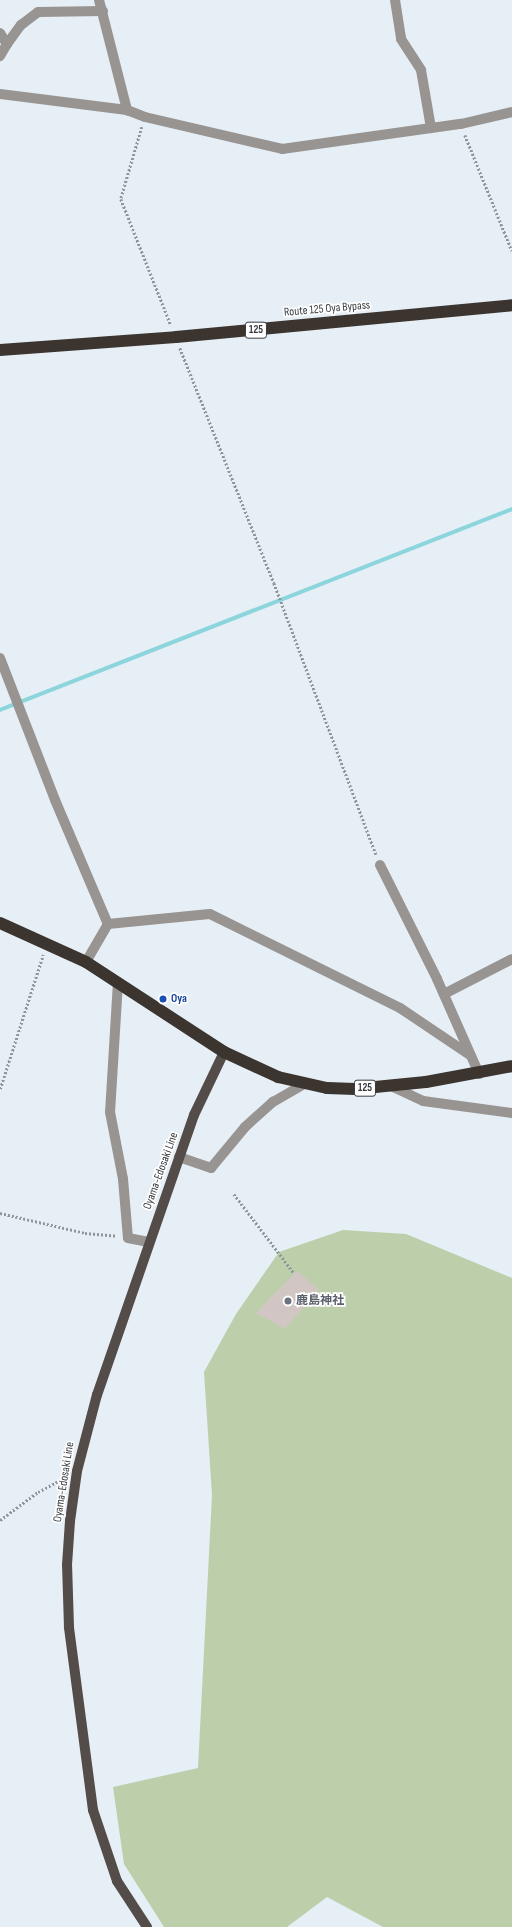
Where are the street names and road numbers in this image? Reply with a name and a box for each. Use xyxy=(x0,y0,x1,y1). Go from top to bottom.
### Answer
street label: Route 125 Oya Bypass xyxy=(283,298,371,320)
road number: 125 xyxy=(244,321,268,339)
road number: 125 xyxy=(353,1079,377,1097)
street label: Oyama-Edosaki Line xyxy=(140,1131,182,1211)
street label: Oyama-Edosaki Line xyxy=(51,1441,77,1523)

